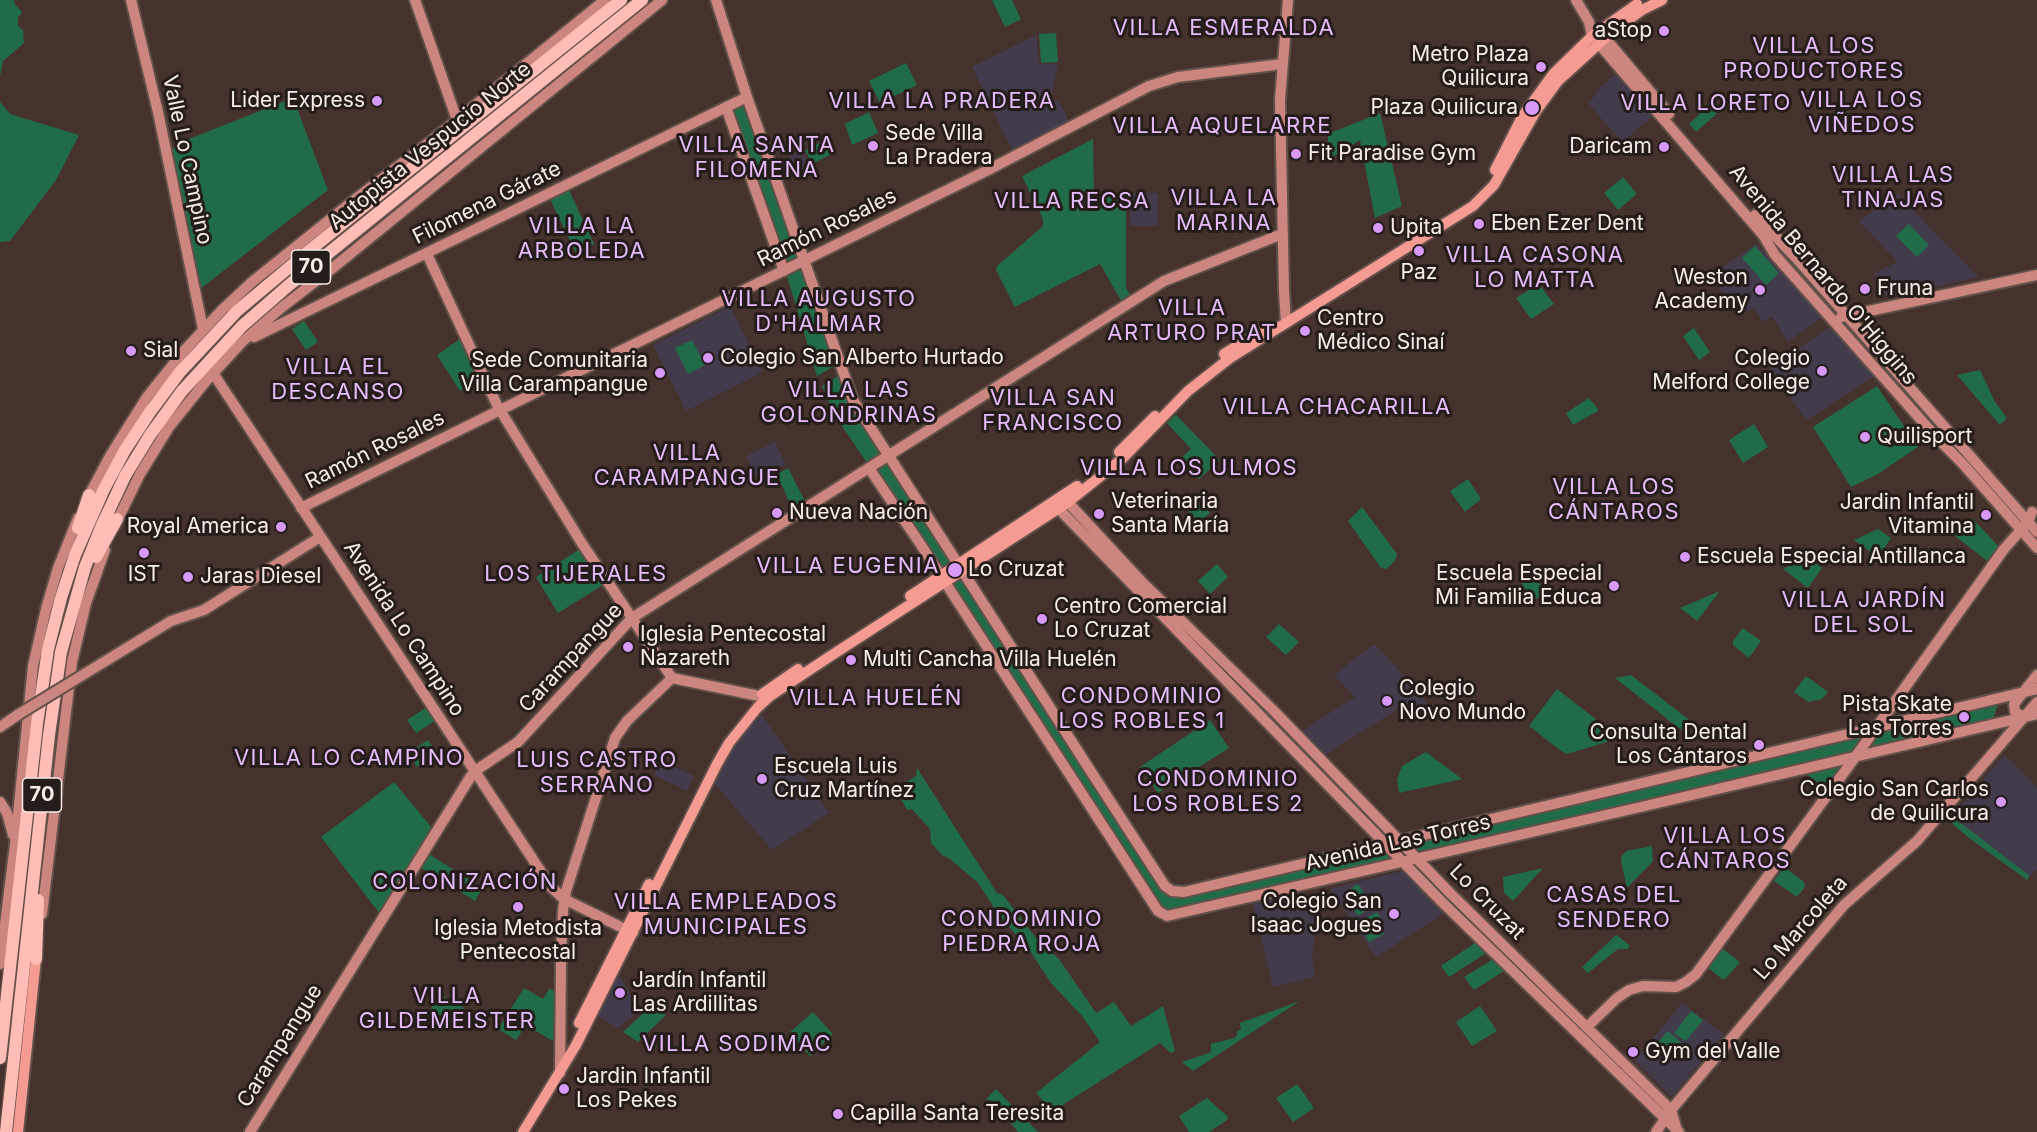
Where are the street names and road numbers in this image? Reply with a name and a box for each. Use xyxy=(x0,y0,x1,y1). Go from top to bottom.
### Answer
street label: Autopista Vespucio Norte xyxy=(324,57,536,235)
street label: Valle Lo Campino xyxy=(157,73,217,247)
street label: Filomena Gárate xyxy=(409,156,565,250)
street label: Avenida Bernardo O'Higgins xyxy=(1724,160,1922,390)
street label: Ramón Rosales xyxy=(753,183,901,273)
road number: 70 xyxy=(292,250,330,284)
street label: Ramón Rosales xyxy=(301,405,449,495)
street label: Avenida Lo Campino xyxy=(338,537,470,721)
street label: Carampangue xyxy=(514,598,628,718)
road number: 70 xyxy=(22,778,62,812)
street label: Avenida Las Torres xyxy=(1303,809,1493,877)
street label: Lo Cruzat xyxy=(1444,859,1530,945)
street label: Lo Marcoleta xyxy=(1749,871,1853,985)
street label: Carampangue xyxy=(232,980,328,1112)

